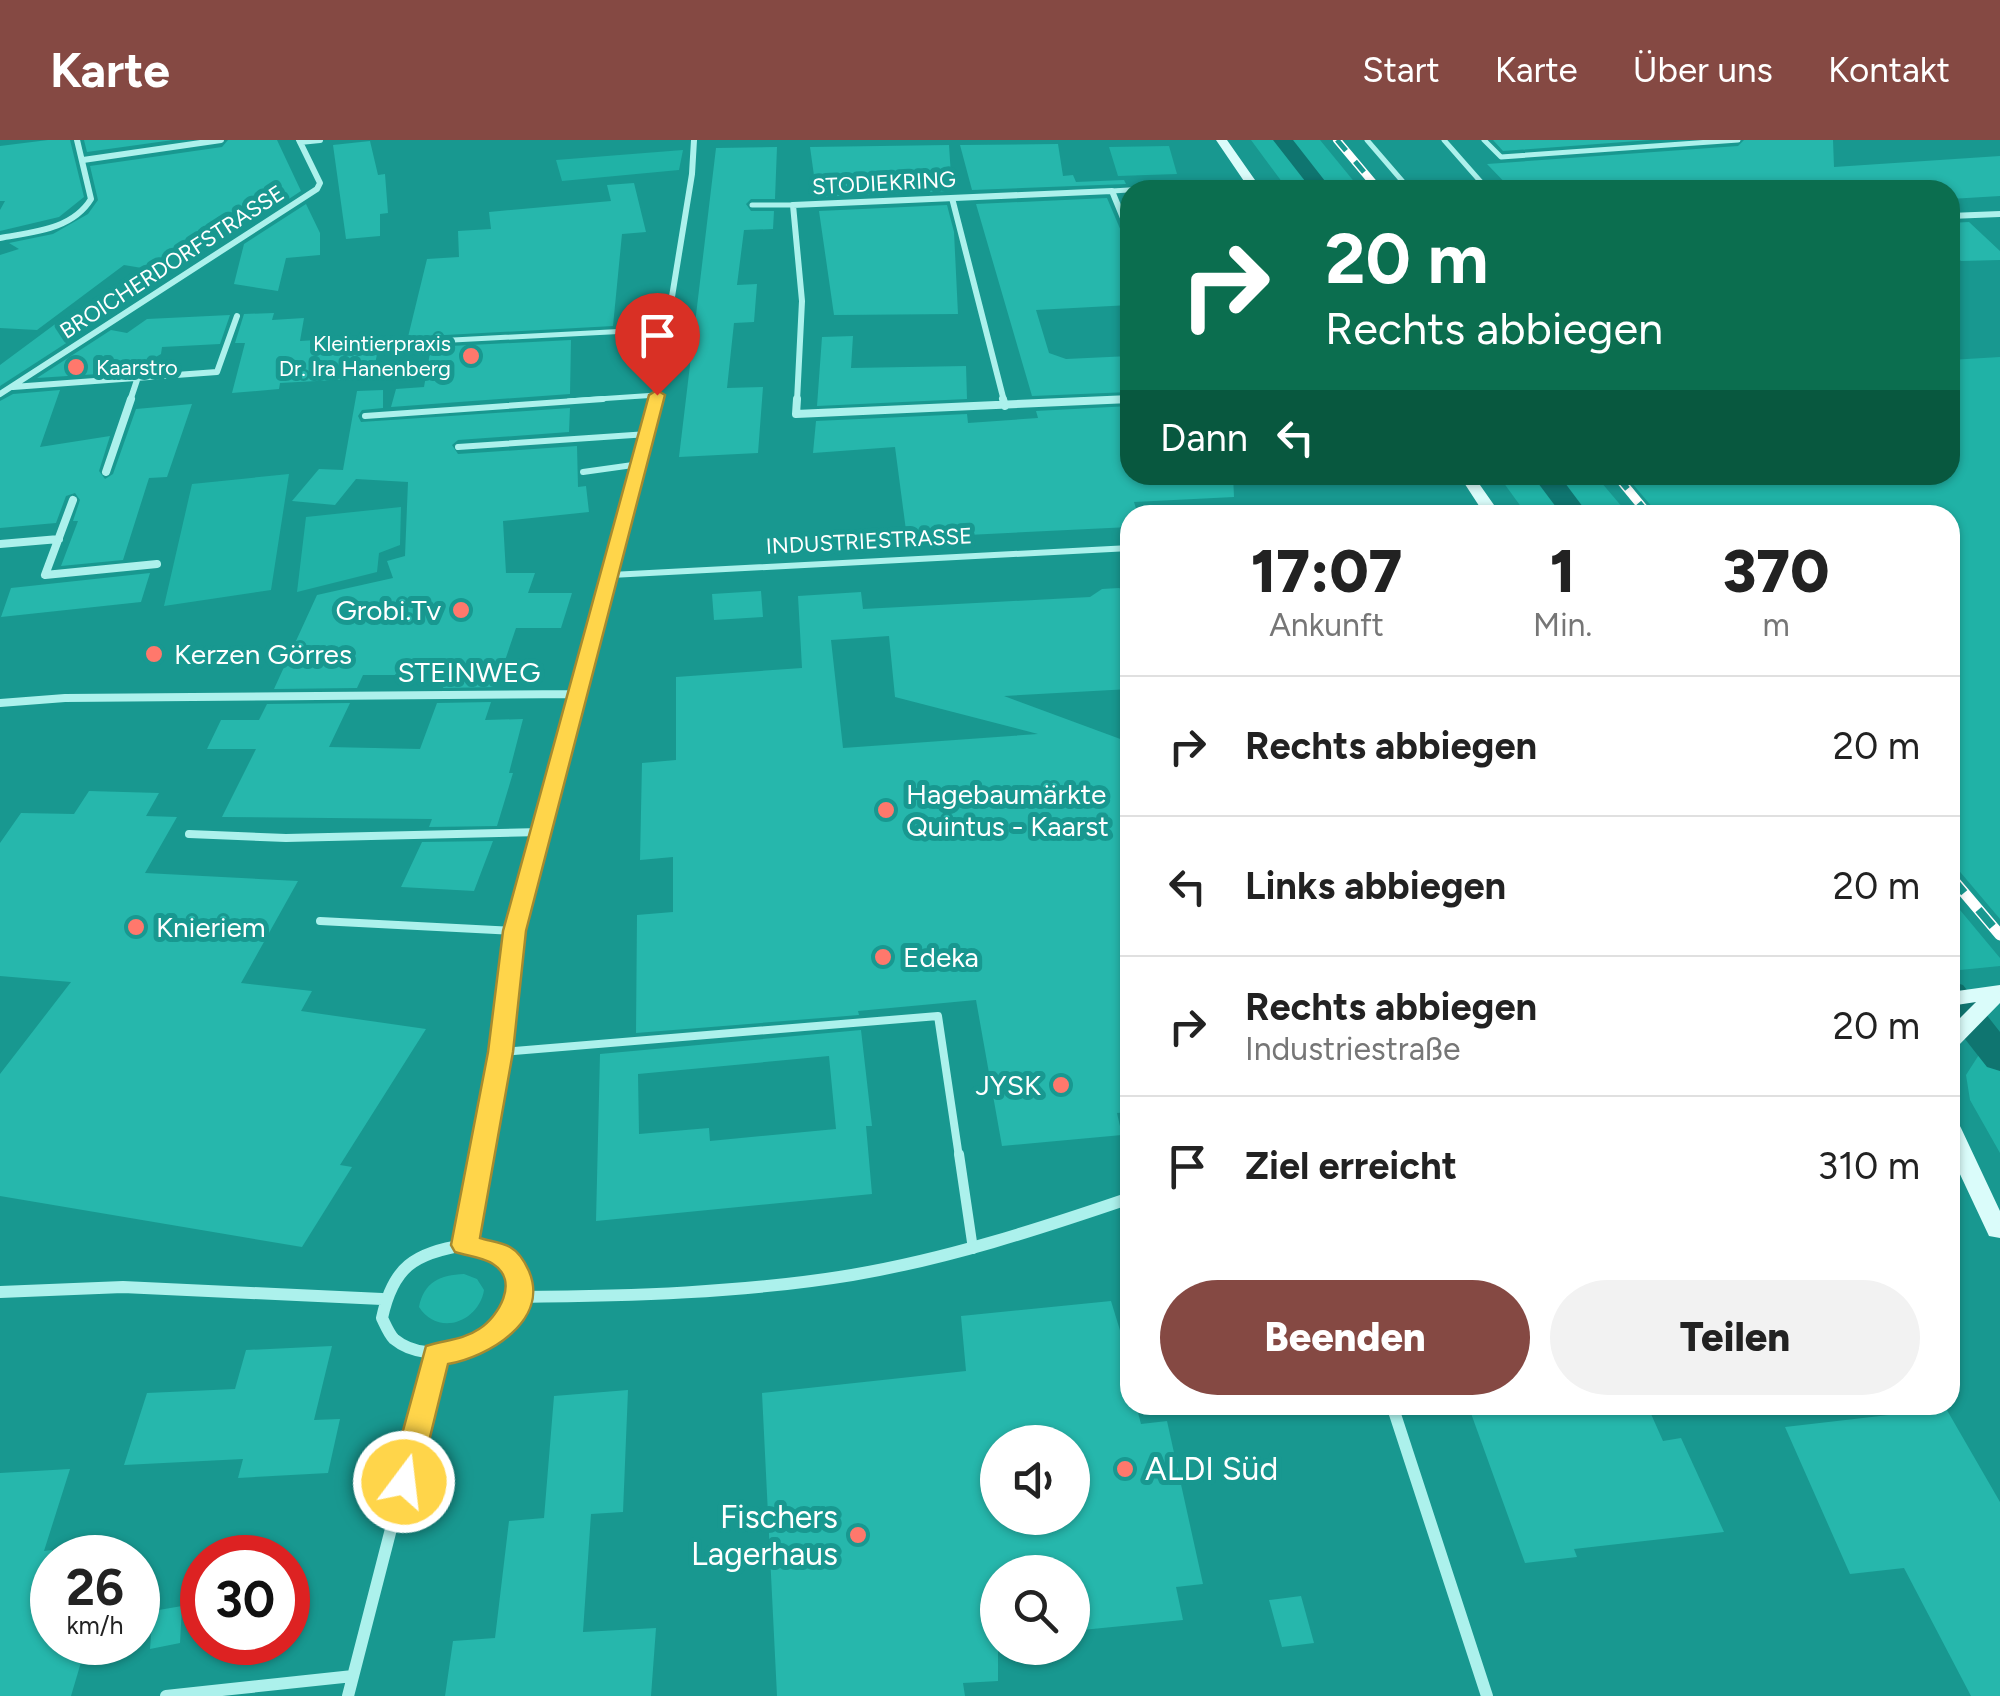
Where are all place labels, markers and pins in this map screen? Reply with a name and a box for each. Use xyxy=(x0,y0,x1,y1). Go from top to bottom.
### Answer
pin xyxy=(615,293,700,396)
place label: Kleintierpraxis Dr. Ira Hanenberg xyxy=(279,330,451,382)
marker: Kleintierpraxis Dr. Ira Hanenberg xyxy=(460,345,482,367)
place label: Kaarstro xyxy=(96,354,178,381)
marker: Kaarstro xyxy=(65,356,87,378)
place label: Grobi.Tv xyxy=(336,593,441,627)
marker: Grobi.Tv xyxy=(450,599,472,621)
place label: Kerzen Görres xyxy=(174,637,352,671)
marker: Kerzen Görres xyxy=(143,643,165,665)
place label: Hagebaumärkte Quintus - Kaarst xyxy=(906,777,1109,843)
marker: Hagebaumärkte Quintus - Kaarst xyxy=(875,799,897,821)
place label: Knieriem xyxy=(156,910,266,944)
marker: Knieriem xyxy=(125,916,147,938)
place label: Edeka xyxy=(903,940,979,974)
marker: Edeka xyxy=(872,946,894,968)
place label: JYSK xyxy=(975,1068,1041,1102)
marker: JYSK xyxy=(1050,1074,1072,1096)
place label: ALDI Süd xyxy=(1145,1450,1278,1488)
marker: ALDI Süd xyxy=(1114,1458,1136,1480)
place label: Fischers Lagerhaus xyxy=(691,1498,838,1573)
marker: Fischers Lagerhaus xyxy=(847,1524,869,1546)

